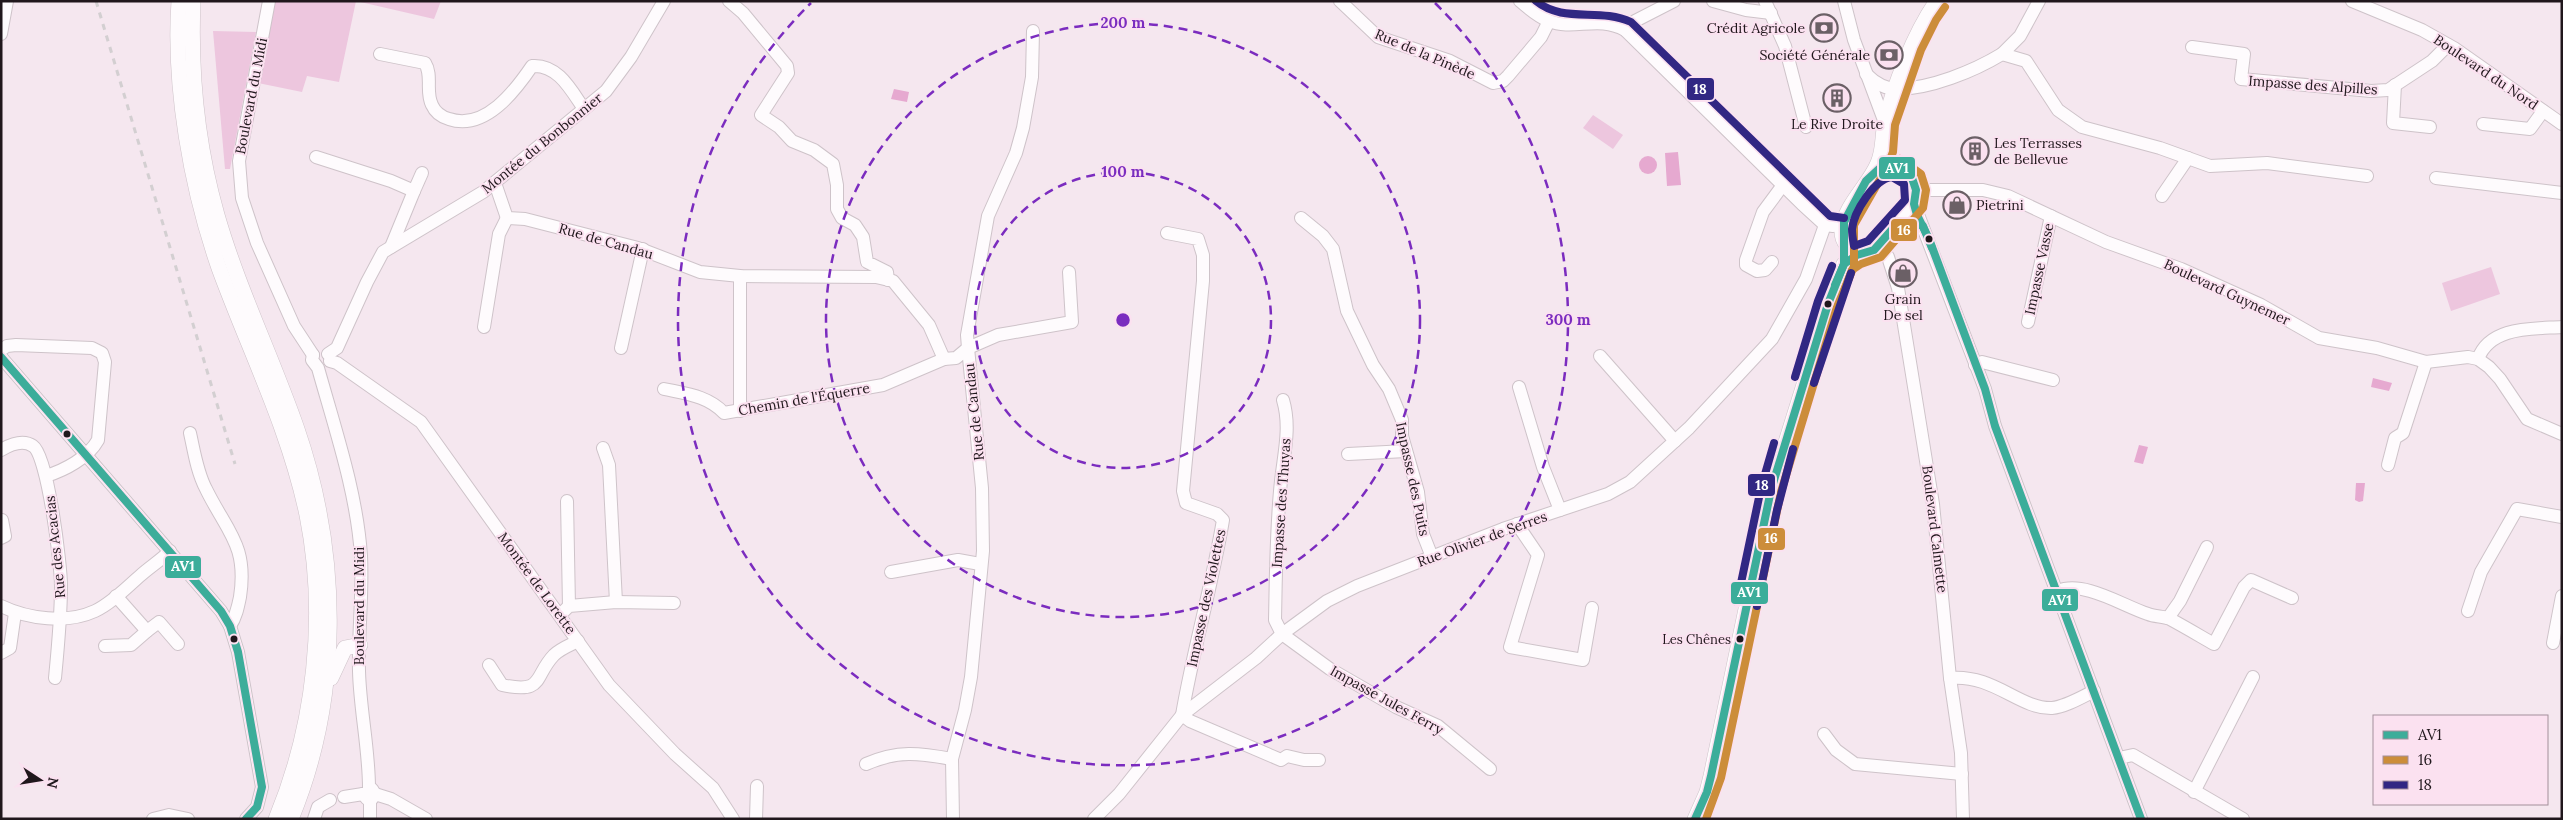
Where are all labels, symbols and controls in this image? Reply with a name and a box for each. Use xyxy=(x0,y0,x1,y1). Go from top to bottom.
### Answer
text: 200 m xyxy=(1101,13,1146,32)
bank icon: Crédit Agricole xyxy=(1809,13,1839,43)
place label: Crédit Agricole xyxy=(1707,19,1805,37)
street label: Rue de la Pinède xyxy=(1372,25,1478,83)
street label: Boulevard du Nord xyxy=(2430,30,2542,114)
street label: Boulevard du Midi xyxy=(231,36,271,156)
bank icon: Société Générale xyxy=(1874,40,1904,70)
place label: Société Générale xyxy=(1759,46,1870,64)
street label: Impasse des Alpilles xyxy=(2248,72,2378,98)
line badge: 18 xyxy=(1686,77,1715,101)
text: 18 xyxy=(1693,80,1707,98)
building icon: Le Rive Droite xyxy=(1822,83,1852,113)
street label: Montée du Bonbonnier xyxy=(478,89,606,197)
place label: Le Rive Droite xyxy=(1791,115,1883,133)
place label: Les Terrasses de Bellevue xyxy=(1994,134,2082,168)
building icon: Les Terrasses de Bellevue xyxy=(1960,136,1990,166)
line badge: AV1 xyxy=(1878,156,1916,180)
text: AV1 xyxy=(1885,159,1909,177)
text: 100 m xyxy=(1102,162,1145,181)
shop icon: Pietrini xyxy=(1942,190,1972,220)
place label: Pietrini xyxy=(1976,196,2024,214)
line badge: 16 xyxy=(1890,218,1918,242)
street label: Rue de Candau xyxy=(557,219,655,263)
text: 16 xyxy=(1897,221,1911,239)
street label: Impasse Vasse xyxy=(2020,221,2058,317)
unlabelled marker xyxy=(1924,234,1934,244)
street label: Boulevard Guynemer xyxy=(2161,255,2293,329)
shop icon: Grain De sel xyxy=(1888,258,1918,288)
place label: Grain De sel xyxy=(1883,290,1923,324)
unlabelled marker xyxy=(1823,299,1833,309)
text: 300 m xyxy=(1545,310,1591,329)
centre of rings xyxy=(1114,311,1132,329)
street label: Rue de Candau xyxy=(960,363,988,461)
street label: Chemin de l'Équerre xyxy=(737,379,871,419)
street label: Impasse des Puits xyxy=(1392,420,1434,538)
unlabelled marker xyxy=(62,429,72,439)
street label: Impasse des Thuyas xyxy=(1267,438,1295,568)
street label: Boulevard Calmette xyxy=(1918,464,1952,594)
line badge: 18 xyxy=(1747,473,1776,497)
text: 18 xyxy=(1755,476,1769,494)
street label: Rue des Acacias xyxy=(41,495,69,599)
street label: Rue Olivier de Serres xyxy=(1415,507,1549,571)
street label: Impasse des Violettes xyxy=(1183,527,1229,669)
line badge: 16 xyxy=(1757,527,1786,551)
street label: Montée de Lorette xyxy=(494,529,580,638)
text: 16 xyxy=(1764,529,1778,547)
street label: Boulevard du Midi xyxy=(350,547,368,665)
line badge: AV1 xyxy=(164,555,202,579)
text: AV1 xyxy=(171,557,195,575)
line badge: AV1 xyxy=(1730,581,1769,605)
text: AV1 xyxy=(1737,583,1761,601)
line badge: AV1 xyxy=(2041,588,2079,612)
text: AV1 xyxy=(2048,591,2072,609)
place label: Les Chênes xyxy=(1662,631,1731,648)
unlabelled marker xyxy=(229,634,239,644)
marker: Les Chênes xyxy=(1735,634,1745,644)
street label: Impasse Jules Ferry xyxy=(1327,661,1447,739)
legend xyxy=(2373,715,2548,805)
text: AV1 xyxy=(2417,725,2442,744)
text: 16 xyxy=(2418,750,2432,769)
north arrow xyxy=(15,755,65,805)
text: 18 xyxy=(2418,775,2432,794)
text: N xyxy=(43,776,63,790)

